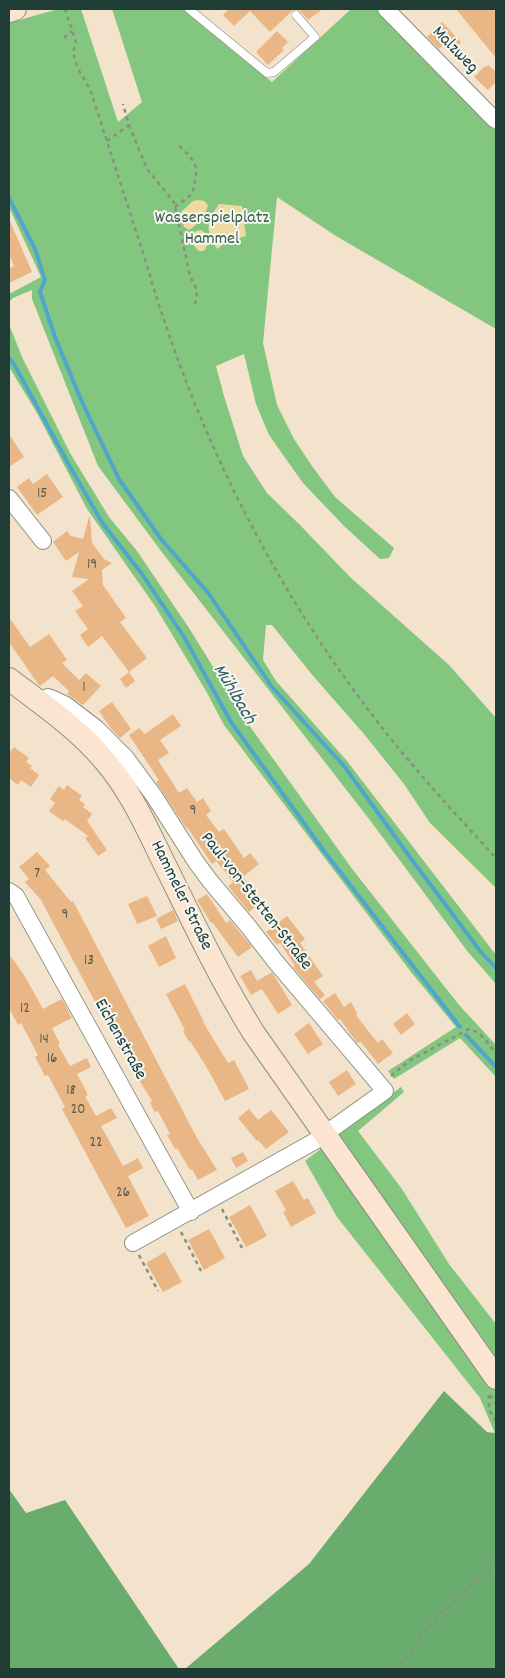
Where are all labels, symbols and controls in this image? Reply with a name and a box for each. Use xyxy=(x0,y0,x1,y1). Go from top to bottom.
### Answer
street label: Malzweg xyxy=(426,23,482,79)
park label: Wasserspielplatz Hammel xyxy=(155,209,269,252)
house number: 15 xyxy=(37,486,47,504)
house number: 19 xyxy=(87,557,97,575)
water label: Mühlbach xyxy=(206,661,260,729)
house number: 1 xyxy=(82,680,86,698)
house number: 9 xyxy=(190,803,196,821)
street label: Paul-von-Stetten-Straße xyxy=(194,829,316,975)
street label: Hammeler Straße xyxy=(144,838,216,954)
house number: 7 xyxy=(34,866,40,884)
house number: 9 xyxy=(62,907,68,925)
house number: 13 xyxy=(84,953,94,971)
street label: Eichenstraße xyxy=(88,996,150,1084)
house number: 12 xyxy=(20,1001,30,1019)
house number: 14 xyxy=(39,1032,49,1050)
house number: 16 xyxy=(47,1051,57,1069)
house number: 18 xyxy=(66,1083,76,1101)
house number: 20 xyxy=(71,1102,85,1120)
house number: 22 xyxy=(89,1135,103,1153)
house number: 26 xyxy=(116,1185,130,1203)

